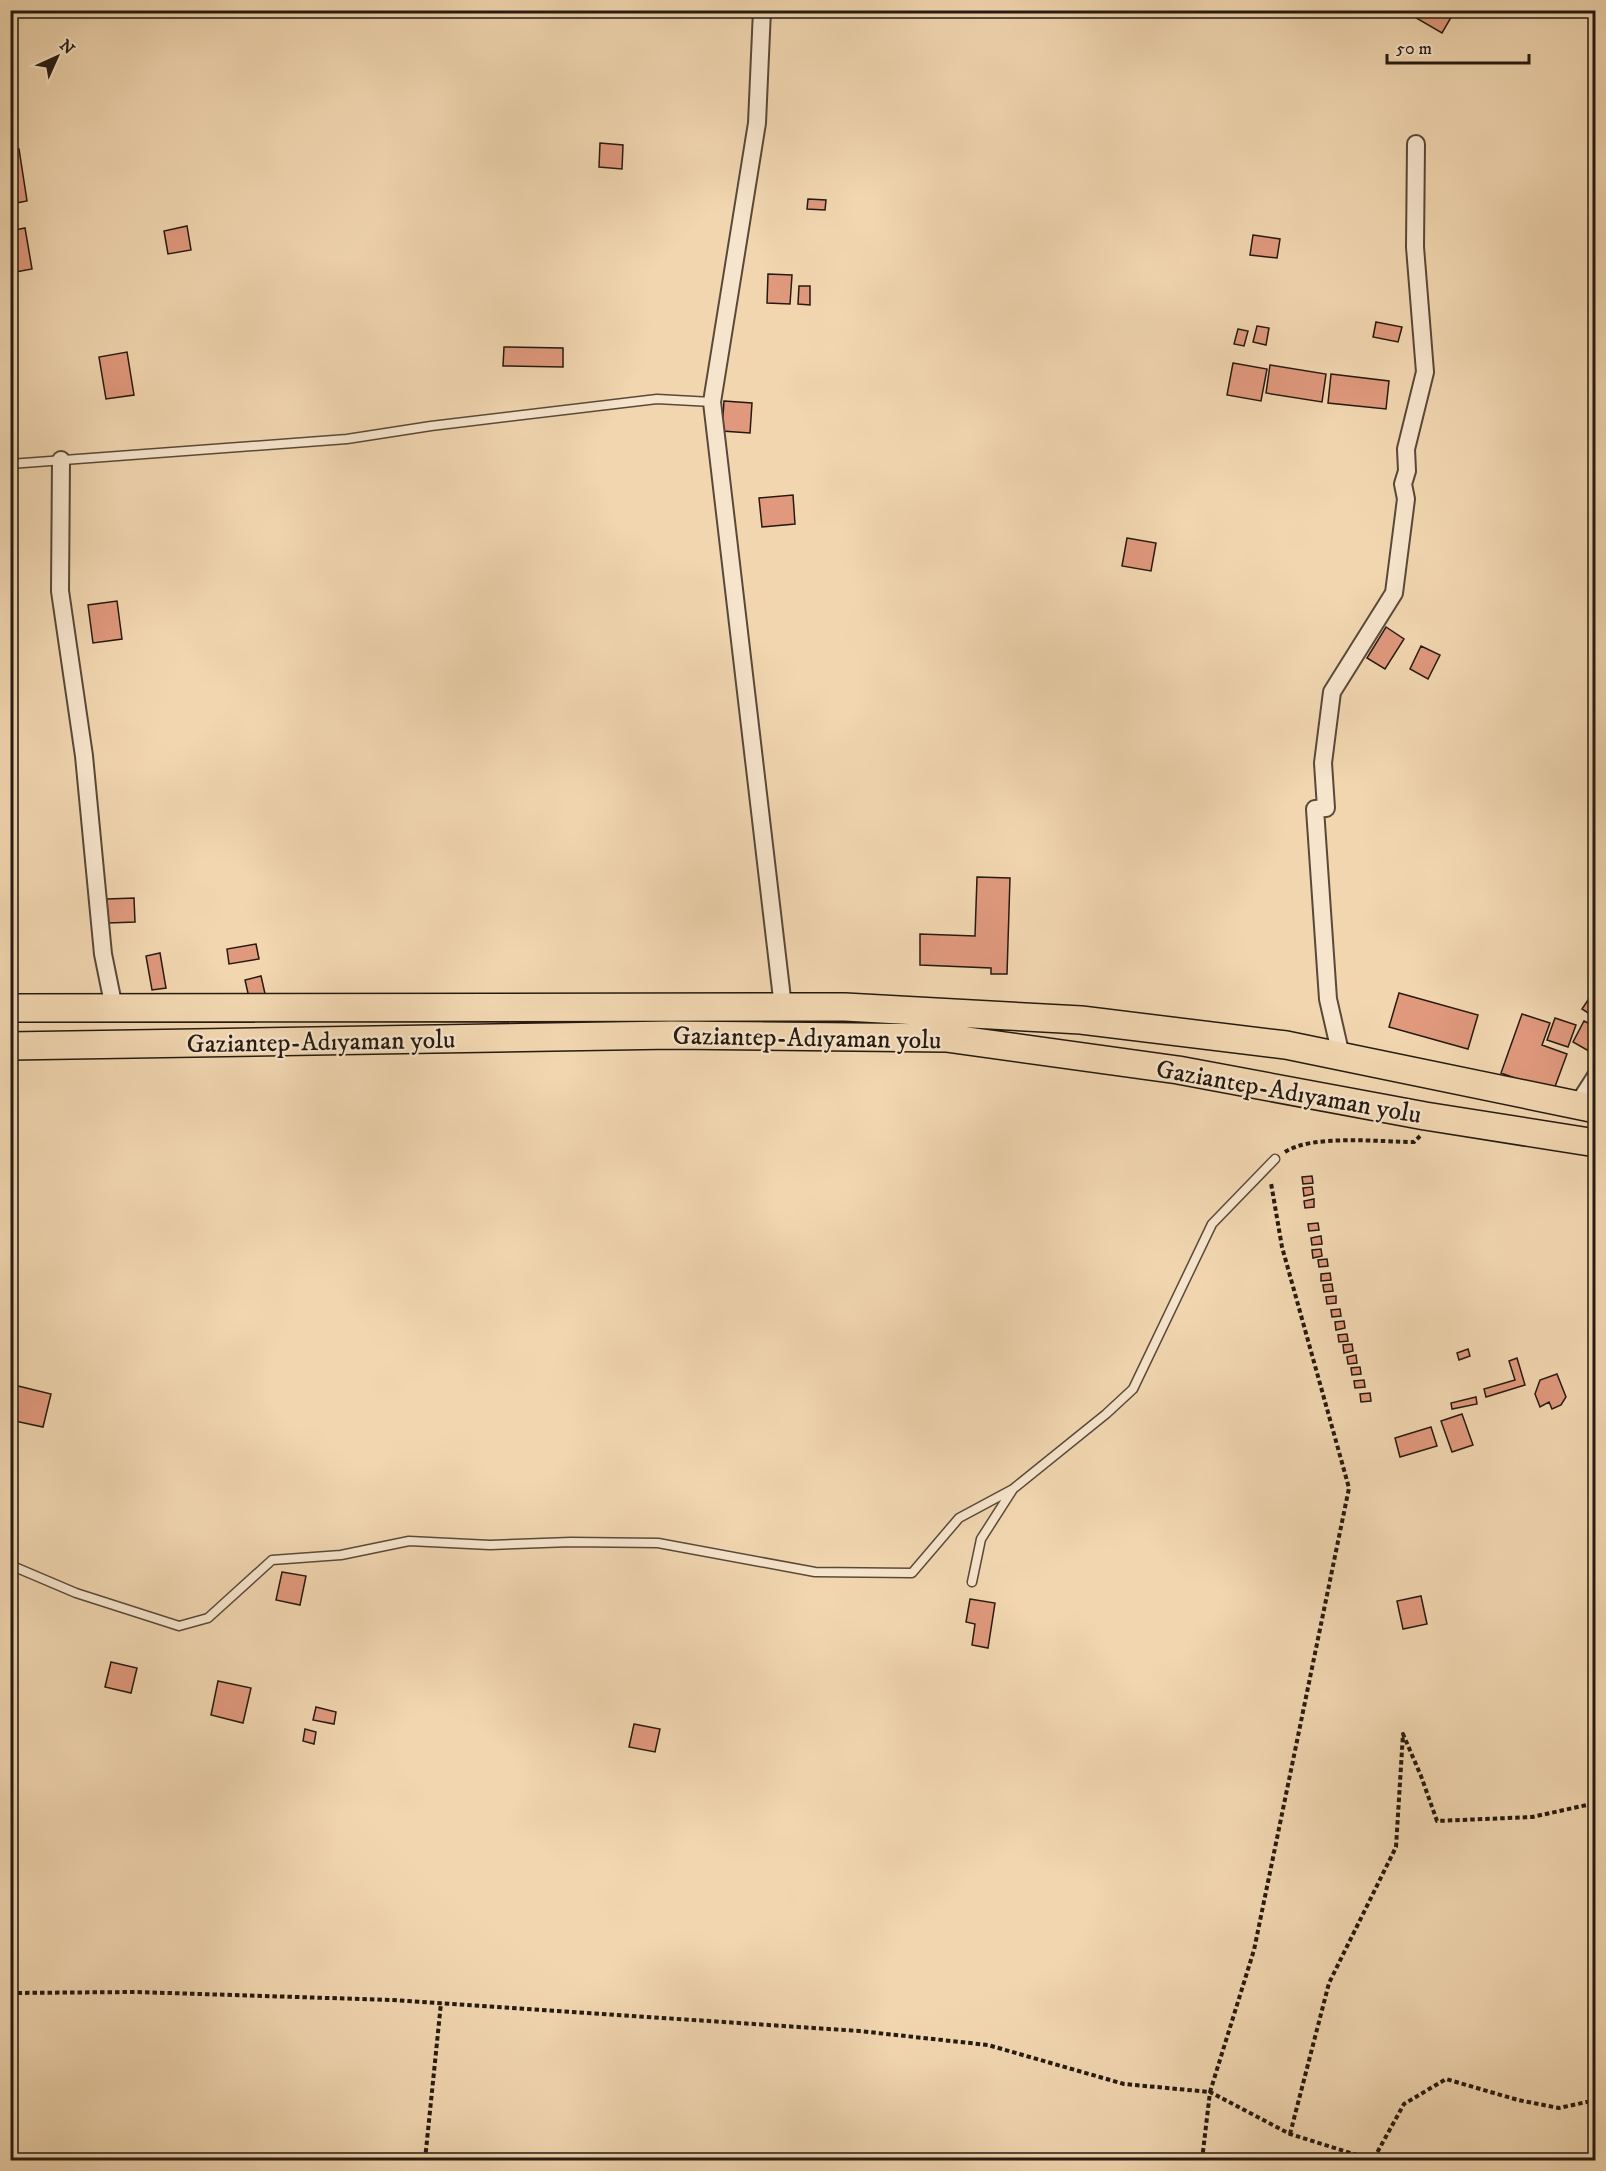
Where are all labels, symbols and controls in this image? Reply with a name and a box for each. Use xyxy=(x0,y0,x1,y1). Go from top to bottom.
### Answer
north arrow xyxy=(27,27,87,87)
scale bar xyxy=(1387,27,1530,65)
text: N xyxy=(55,35,79,59)
text: 50 m xyxy=(1396,38,1432,60)
street label: Gaziantep-Adıyaman yolu xyxy=(672,1020,942,1057)
street label: Gaziantep-Adıyaman yolu xyxy=(186,1024,456,1061)
street label: Gaziantep-Adıyaman yolu xyxy=(1154,1053,1424,1132)

